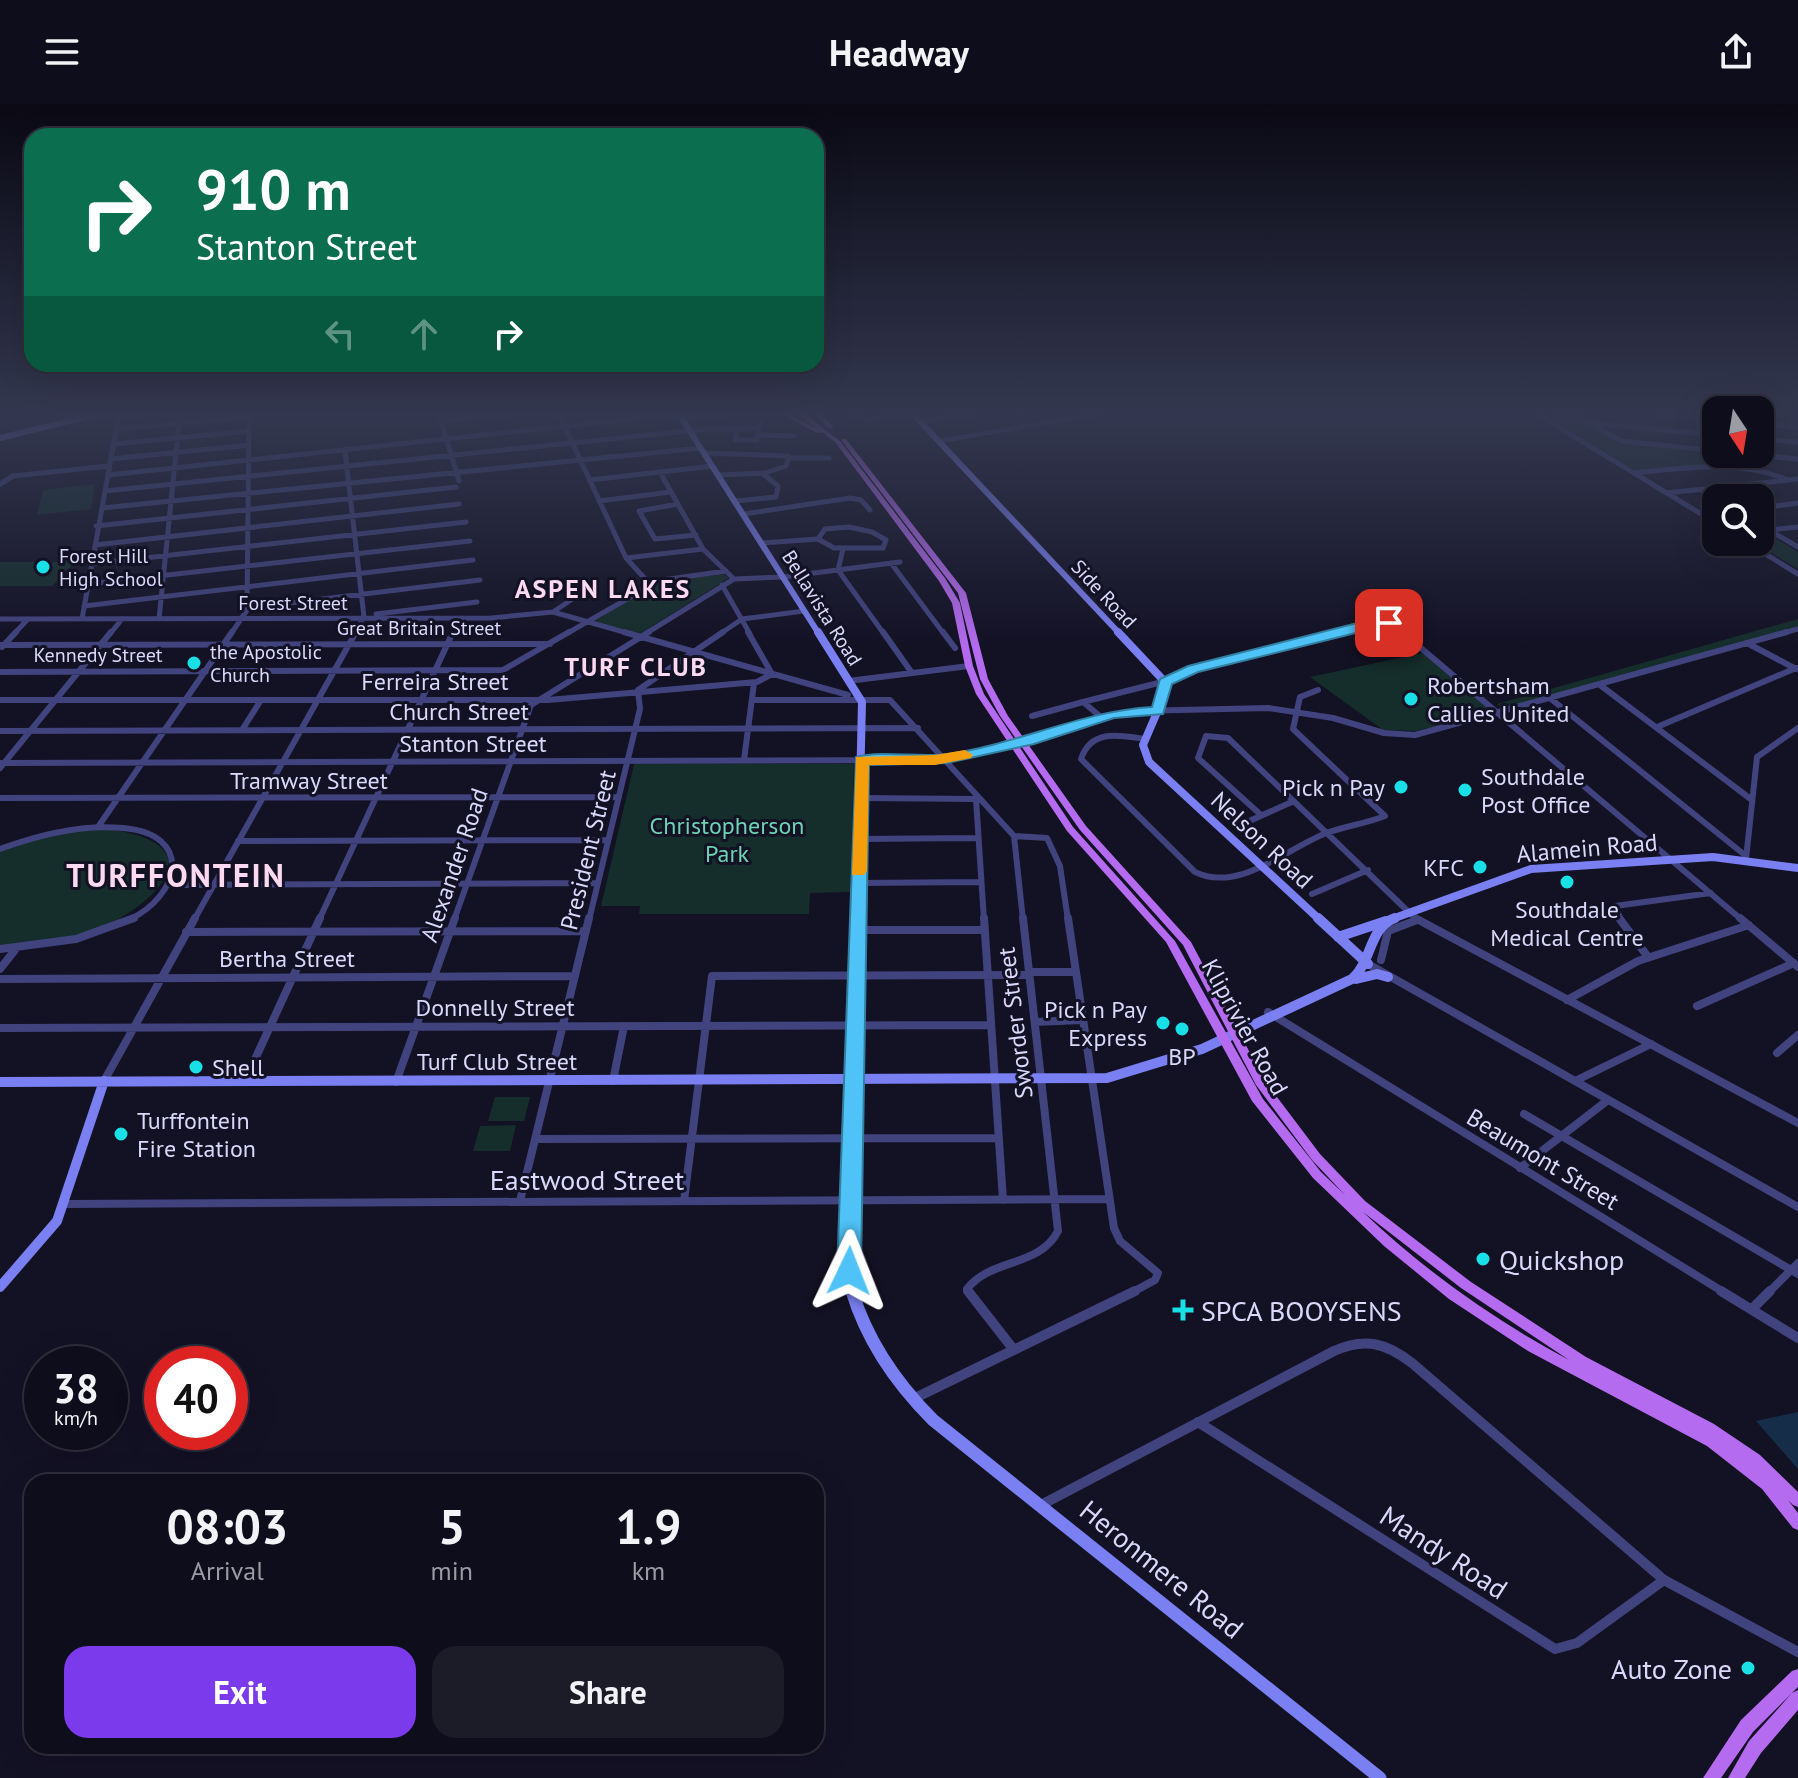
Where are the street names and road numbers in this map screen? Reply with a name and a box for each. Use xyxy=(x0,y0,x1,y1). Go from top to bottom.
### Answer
street label: Bellavista Road xyxy=(776,545,868,671)
street label: Side Road xyxy=(1066,554,1142,634)
street label: Forest Street xyxy=(238,590,348,616)
street label: Great Britain Street xyxy=(337,615,501,641)
street label: Kennedy Street xyxy=(33,642,163,668)
street label: Ferreira Street xyxy=(361,666,509,697)
street label: Church Street xyxy=(389,696,529,727)
street label: Stanton Street xyxy=(399,728,547,759)
street label: Tramway Street xyxy=(230,765,388,796)
street label: President Street xyxy=(553,767,623,933)
street label: Alexander Road xyxy=(413,784,495,946)
street label: Nelson Road xyxy=(1204,785,1320,895)
street label: Alamein Road xyxy=(1515,826,1659,870)
street label: Bertha Street xyxy=(219,943,355,974)
street label: Sworder Street xyxy=(990,946,1040,1100)
street label: Kliprivier Road xyxy=(1195,953,1295,1101)
street label: Donnelly Street xyxy=(415,992,575,1023)
street label: Turf Club Street xyxy=(417,1046,577,1077)
street label: Beaumont Street xyxy=(1461,1101,1625,1217)
street label: Eastwood Street xyxy=(490,1161,685,1198)
street label: Heronmere Road xyxy=(1073,1492,1251,1646)
street label: Mandy Road xyxy=(1373,1497,1515,1607)

